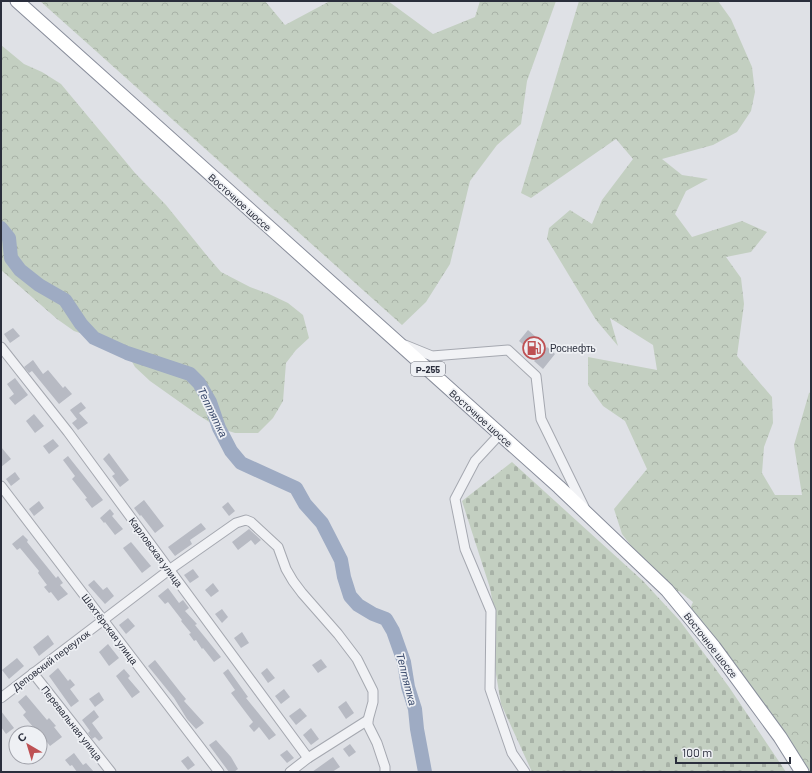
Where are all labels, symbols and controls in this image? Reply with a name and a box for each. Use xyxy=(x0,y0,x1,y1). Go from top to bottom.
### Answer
street label: Восточное шоссе xyxy=(206,171,274,234)
fuel station icon: Роснефть xyxy=(521,335,547,361)
place label: Роснефть xyxy=(550,342,596,354)
road number: Р-255 xyxy=(411,362,445,376)
water label: Тептятка xyxy=(195,385,231,439)
street label: Восточное шоссе xyxy=(447,387,515,450)
street label: Карловская улица xyxy=(127,515,186,590)
street label: Шахтёрская улица xyxy=(80,591,141,667)
street label: Восточное шоссе xyxy=(682,610,741,681)
street label: Деповский переулок xyxy=(10,627,93,693)
water label: Тептятка xyxy=(394,651,420,707)
street label: Перевальная улица xyxy=(39,683,105,763)
north arrow xyxy=(8,725,48,765)
text: С xyxy=(14,729,29,744)
scale bar xyxy=(676,739,790,765)
text: 100 m xyxy=(682,745,712,759)

